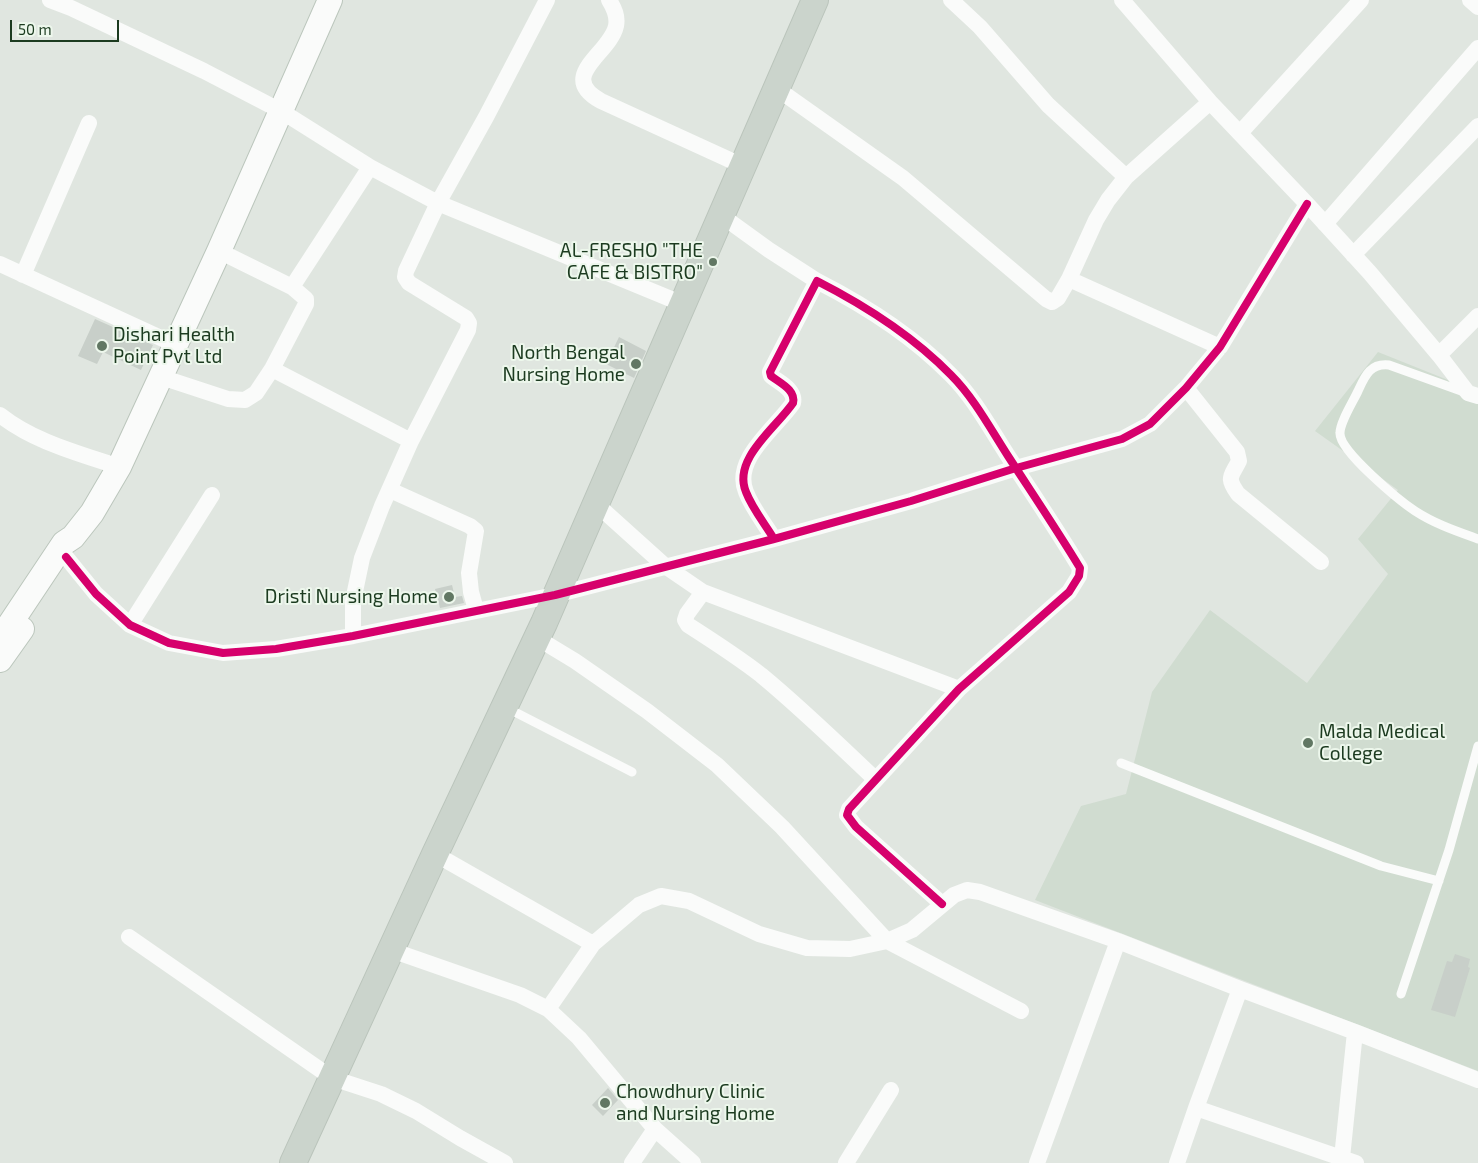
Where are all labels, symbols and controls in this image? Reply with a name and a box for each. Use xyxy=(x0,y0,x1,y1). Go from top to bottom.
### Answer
scale bar xyxy=(12,10,121,42)
text: 50 m xyxy=(18,20,52,38)
place label: AL-FRESHO "THE CAFE & BISTRO" xyxy=(560,240,703,284)
marker: AL-FRESHO "THE CAFE & BISTRO" xyxy=(707,256,719,268)
place label: Dishari Health Point Pvt Ltd xyxy=(113,324,235,368)
marker: Dishari Health Point Pvt Ltd xyxy=(95,339,109,353)
place label: North Bengal Nursing Home xyxy=(503,342,625,386)
marker: North Bengal Nursing Home xyxy=(629,357,643,371)
place label: Dristi Nursing Home xyxy=(265,586,438,608)
marker: Dristi Nursing Home xyxy=(442,590,456,604)
place label: Malda Medical College xyxy=(1319,721,1445,765)
marker: Malda Medical College xyxy=(1301,736,1315,750)
place label: Chowdhury Clinic and Nursing Home xyxy=(616,1081,775,1125)
marker: Chowdhury Clinic and Nursing Home xyxy=(598,1096,612,1110)

